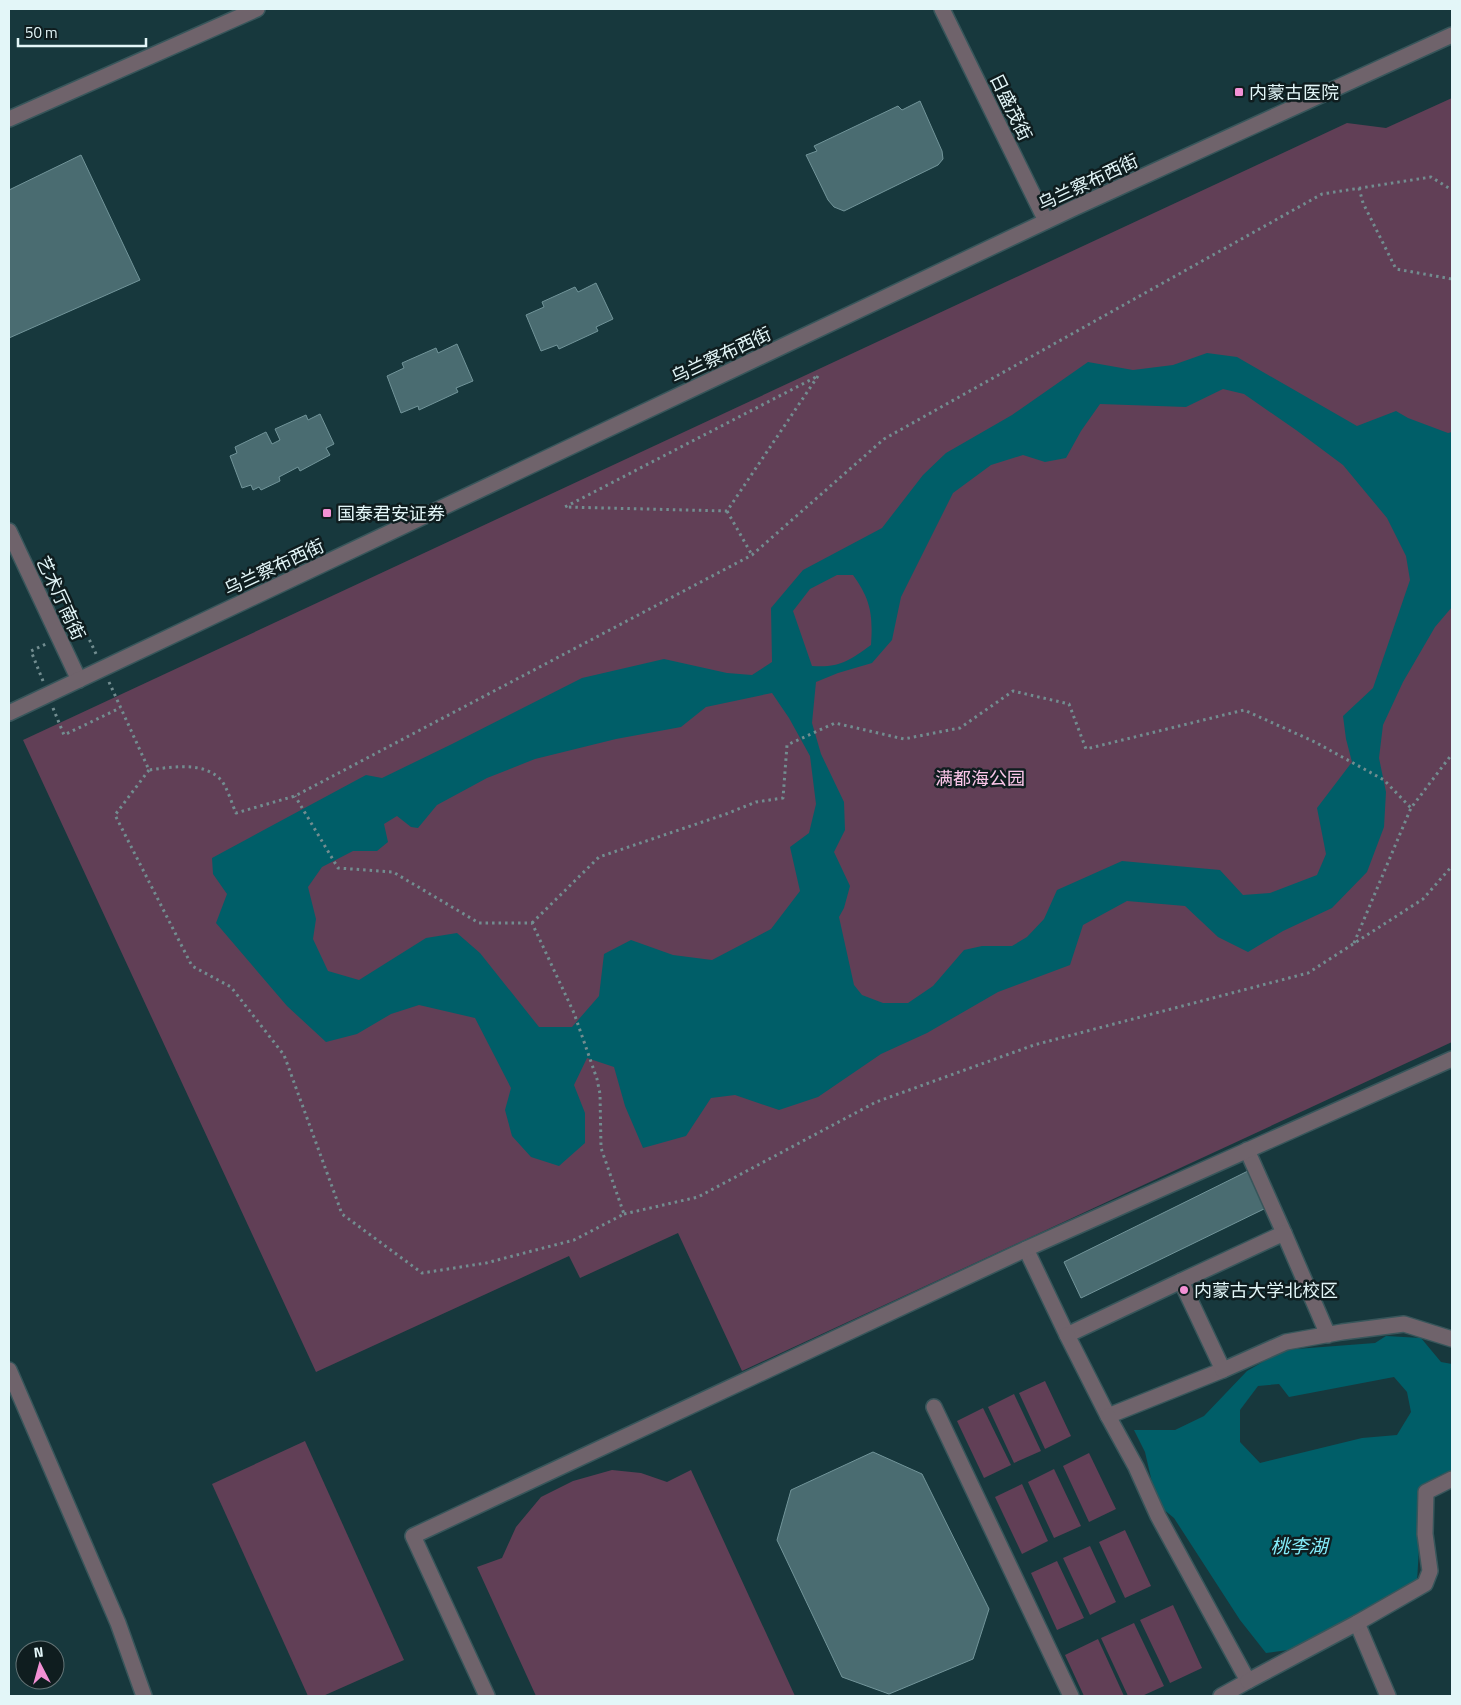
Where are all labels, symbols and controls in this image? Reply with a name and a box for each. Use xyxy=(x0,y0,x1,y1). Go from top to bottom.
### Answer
scale bar xyxy=(18,15,145,47)
text: 50 m xyxy=(25,21,58,44)
street label: 日盛茂街 xyxy=(983,69,1039,145)
place label: 内蒙古医院 xyxy=(1249,79,1339,106)
marker: 内蒙古医院 xyxy=(1233,86,1245,98)
street label: 乌兰察布西街 xyxy=(1033,147,1143,217)
street label: 乌兰察布西街 xyxy=(666,320,776,390)
place label: 国泰君安证券 xyxy=(337,500,445,527)
marker: 国泰君安证券 xyxy=(321,507,333,519)
street label: 乌兰察布西街 xyxy=(219,532,329,602)
street label: 艺术厅南街 xyxy=(30,552,92,644)
park label: 满都海公园 xyxy=(935,765,1025,792)
place label: 内蒙古大学北校区 xyxy=(1194,1277,1338,1304)
marker: 内蒙古大学北校区 xyxy=(1178,1284,1190,1296)
water label: 桃李湖 xyxy=(1270,1531,1330,1560)
north arrow xyxy=(15,1640,65,1690)
text: N xyxy=(33,1641,45,1663)

